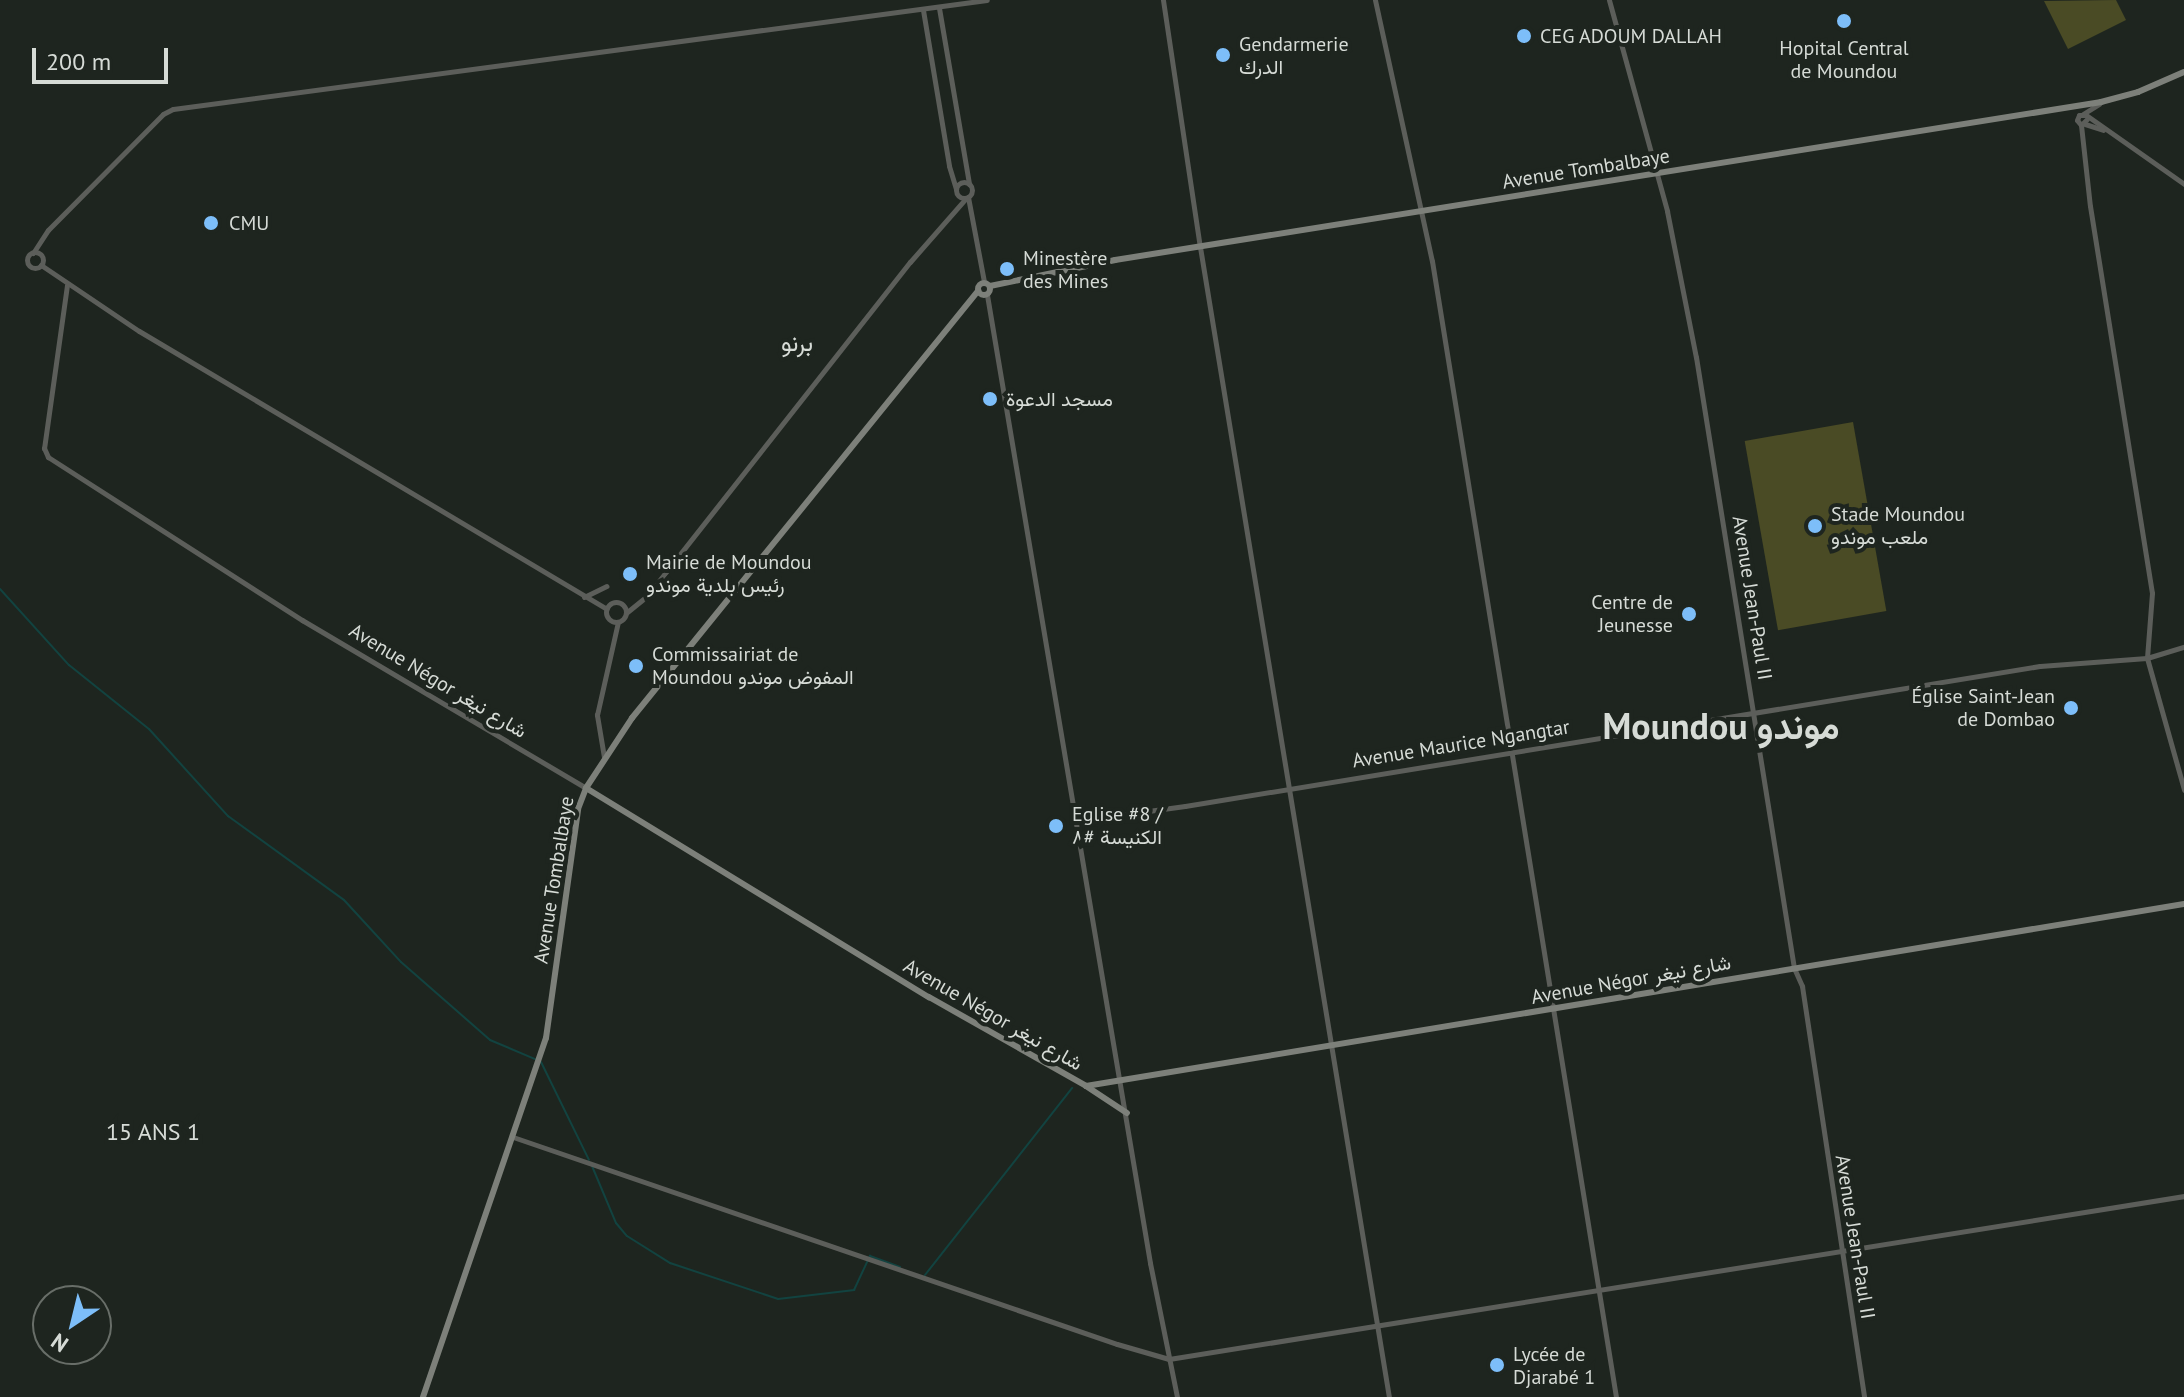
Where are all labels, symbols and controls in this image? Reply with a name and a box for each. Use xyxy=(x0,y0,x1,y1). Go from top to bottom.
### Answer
marker: Hopital Central de Moundou xyxy=(1833,10,1855,32)
place label: CEG ADOUM DALLAH xyxy=(1540,24,1723,48)
marker: CEG ADOUM DALLAH xyxy=(1515,27,1533,45)
scale bar xyxy=(36,32,172,82)
place label: Gendarmerie الدرك xyxy=(1239,32,1349,79)
place label: Hopital Central de Moundou xyxy=(1779,36,1909,83)
text: 200 m xyxy=(46,46,111,77)
marker: Gendarmerie الدرك xyxy=(1214,46,1232,64)
street label: Avenue Tombalbaye xyxy=(1500,144,1672,194)
place label: CMU xyxy=(229,211,269,235)
marker: CMU xyxy=(200,212,222,234)
place label: Minestère des Mines xyxy=(1023,246,1108,293)
marker: Minestère des Mines xyxy=(998,260,1016,278)
district label: برنو xyxy=(781,329,813,357)
place label: مسجد الدعوة xyxy=(1006,387,1113,411)
marker: مسجد الدعوة xyxy=(981,390,999,408)
place label: Stade Moundou ملعب موندو xyxy=(1831,502,1965,549)
street label: Avenue Jean-Paul II xyxy=(1727,514,1777,682)
marker: Stade Moundou ملعب موندو xyxy=(1806,517,1824,535)
place label: Mairie de Moundou رئيس بلدية موندو xyxy=(646,550,812,597)
marker: Mairie de Moundou رئيس بلدية موندو xyxy=(621,565,639,583)
place label: Centre de Jeunesse xyxy=(1591,590,1673,637)
marker: Centre de Jeunesse xyxy=(1680,605,1698,623)
street label: Avenue Négor شارع نيغر xyxy=(345,619,531,743)
place label: Commissairiat de Moundou المفوض موندو xyxy=(652,642,854,689)
marker: Commissairiat de Moundou المفوض موندو xyxy=(627,657,645,675)
place label: Église Saint-Jean de Dombao xyxy=(1911,684,2055,731)
marker: Église Saint-Jean de Dombao xyxy=(2062,699,2080,717)
district label: Moundou موندو xyxy=(1603,704,1839,748)
street label: Avenue Maurice Ngangtar xyxy=(1351,715,1571,773)
street label: Avenue Tombalbaye xyxy=(529,794,579,966)
place label: Eglise #8 / الكنيسة #٨ xyxy=(1072,802,1163,849)
marker: Eglise #8 / الكنيسة #٨ xyxy=(1047,817,1065,835)
street label: Avenue Négor شارع نيغر xyxy=(1529,951,1733,1009)
street label: Avenue Négor شارع نيغر xyxy=(899,954,1087,1076)
district label: 15 ANS 1 xyxy=(98,1118,208,1146)
street label: Avenue Jean-Paul II xyxy=(1830,1153,1880,1321)
north arrow xyxy=(32,1285,112,1365)
text: N xyxy=(45,1327,73,1359)
place label: Lycée de Djarabé 1 xyxy=(1513,1342,1595,1389)
marker: Lycée de Djarabé 1 xyxy=(1488,1356,1506,1374)

